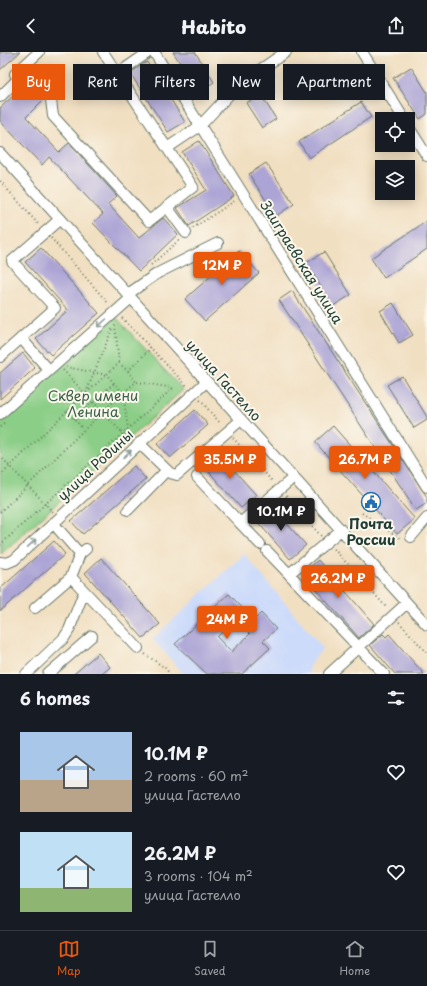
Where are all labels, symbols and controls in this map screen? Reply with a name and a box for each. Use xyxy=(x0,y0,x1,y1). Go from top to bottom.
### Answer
text: Habito xyxy=(181,13,246,40)
icon: back xyxy=(20,15,42,37)
icon: share xyxy=(385,15,407,37)
chip: Buy xyxy=(12,64,65,100)
chip: Rent xyxy=(73,64,132,100)
chip: Filters xyxy=(140,64,209,100)
chip: New xyxy=(217,64,275,100)
chip: Apartment xyxy=(283,64,385,100)
map controls xyxy=(375,112,415,200)
button: locate xyxy=(375,112,415,152)
button: layers xyxy=(375,160,415,200)
street label: Заиграевская улица xyxy=(255,195,349,328)
pin: 12M ₽ xyxy=(194,252,250,286)
text: 12M ₽ xyxy=(202,255,242,274)
one-way arrow xyxy=(97,319,107,328)
street label: улица Гастелло xyxy=(181,334,267,426)
park label: Сквер имени Ленина xyxy=(48,385,138,422)
street label: улица Родины xyxy=(52,424,138,506)
pin: 35.5M ₽ xyxy=(193,446,267,480)
pin: 26.7M ₽ xyxy=(328,446,402,480)
text: 35.5M ₽ xyxy=(204,449,256,468)
text: 26.7M ₽ xyxy=(338,449,392,468)
one-way arrow xyxy=(121,450,132,459)
public building icon: Почта России xyxy=(360,491,382,513)
pin: 10.1M ₽ xyxy=(244,498,318,532)
text: 10.1M ₽ xyxy=(257,501,305,520)
place label: Почта России xyxy=(346,513,396,550)
one-way arrow xyxy=(27,538,37,548)
pin: 26.2M ₽ xyxy=(301,565,375,599)
text: 26.2M ₽ xyxy=(310,568,366,587)
pin: 24M ₽ xyxy=(199,606,255,640)
text: 24M ₽ xyxy=(206,609,248,628)
text: 6 homes xyxy=(20,685,90,711)
icon: filters xyxy=(385,687,407,709)
text: 10.1M ₽ xyxy=(144,740,208,766)
icon: home xyxy=(52,748,100,796)
icon: heart xyxy=(385,761,407,783)
text: 2 rooms · 60 m² xyxy=(144,766,249,785)
text: улица Гастелло xyxy=(144,785,241,804)
text: 26.2M ₽ xyxy=(144,840,216,866)
icon: home xyxy=(52,848,100,896)
icon: heart xyxy=(385,861,407,883)
text: 3 rooms · 104 m² xyxy=(144,866,253,885)
text: улица Гастелло xyxy=(144,885,241,904)
tab: Map xyxy=(57,938,80,979)
tab: Saved xyxy=(194,938,226,979)
tab: Home xyxy=(339,938,370,979)

